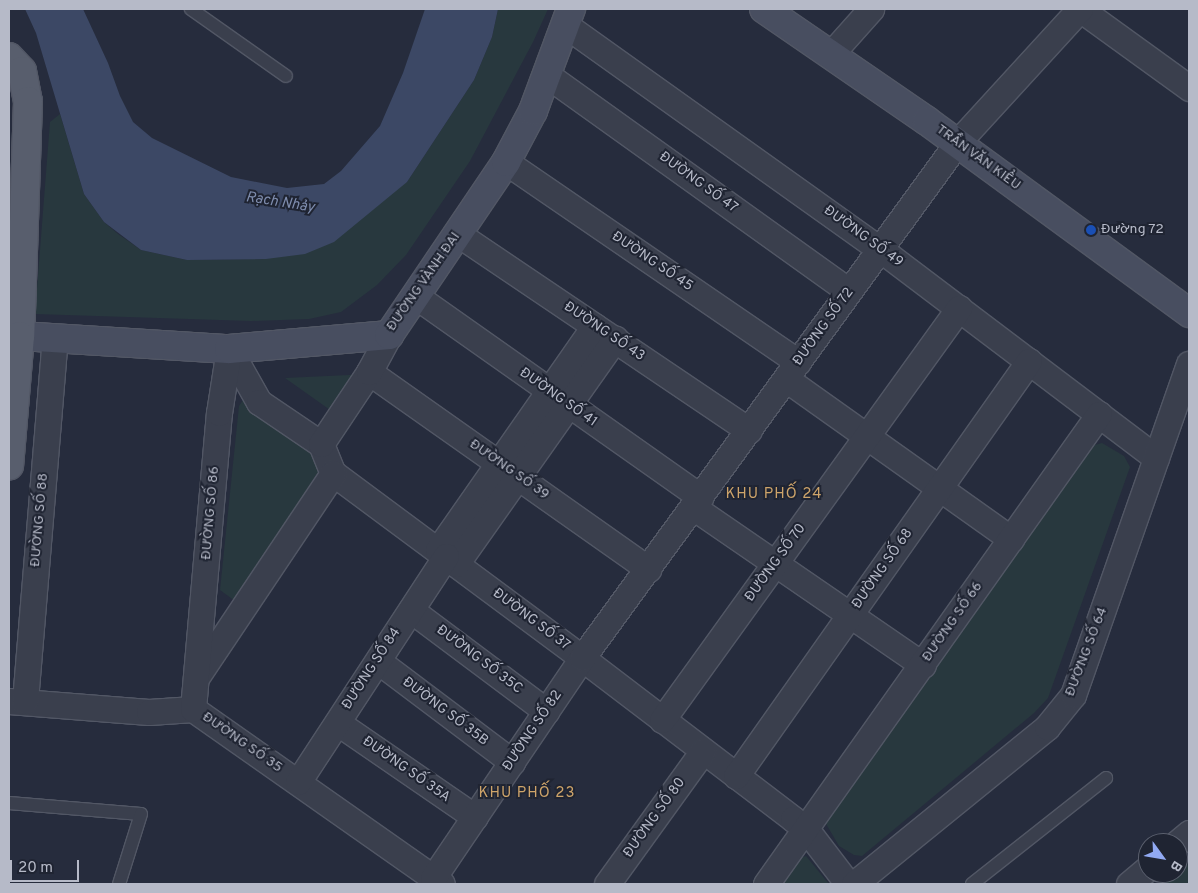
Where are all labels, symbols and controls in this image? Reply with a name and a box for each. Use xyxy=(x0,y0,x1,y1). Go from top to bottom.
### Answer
street label: TRẦN VĂN KIỂU xyxy=(932,122,1024,194)
street label: ĐƯỜNG SỐ 47 xyxy=(656,149,740,217)
water label: Rạch Nhảy xyxy=(244,189,316,217)
street label: ĐƯỜNG SỐ 49 xyxy=(820,203,906,271)
place label: Đường 72 xyxy=(1101,222,1164,238)
marker: Đường 72 xyxy=(1085,224,1097,236)
street label: ĐƯỜNG VÀNH ĐAI xyxy=(384,229,464,335)
street label: ĐƯỜNG SỐ 45 xyxy=(608,229,696,295)
street label: ĐƯỜNG SỐ 72 xyxy=(790,285,858,369)
street label: ĐƯỜNG SỐ 43 xyxy=(560,299,648,365)
street label: ĐƯỜNG SỐ 41 xyxy=(516,365,600,431)
street label: ĐƯỜNG SỐ 39 xyxy=(466,436,552,504)
street label: ĐƯỜNG SỐ 86 xyxy=(199,466,223,560)
street label: ĐƯỜNG SỐ 88 xyxy=(28,472,52,568)
district label: KHU PHỐ 24 xyxy=(724,486,824,504)
street label: ĐƯỜNG SỐ 70 xyxy=(742,521,810,605)
street label: ĐƯỜNG SỐ 68 xyxy=(849,526,917,612)
street label: ĐƯỜNG SỐ 66 xyxy=(919,579,987,665)
street label: ĐƯỜNG SỐ 37 xyxy=(489,585,573,655)
street label: ĐƯỜNG SỐ 64 xyxy=(1062,605,1112,699)
street label: ĐƯỜNG SỐ 35C xyxy=(433,622,525,698)
street label: ĐƯỜNG SỐ 84 xyxy=(339,625,405,713)
street label: ĐƯỜNG SỐ 35B xyxy=(399,674,491,750)
street label: ĐƯỜNG SỐ 82 xyxy=(500,687,566,775)
street label: ĐƯỜNG SỐ 35 xyxy=(199,709,285,777)
street label: ĐƯỜNG SỐ 35A xyxy=(359,733,453,807)
street label: ĐƯỜNG SỐ 80 xyxy=(620,775,690,861)
district label: KHU PHỐ 23 xyxy=(477,785,577,803)
north arrow xyxy=(1138,833,1188,883)
scale bar xyxy=(12,850,81,882)
text: B xyxy=(1166,857,1185,874)
text: 20 m xyxy=(18,859,53,878)

